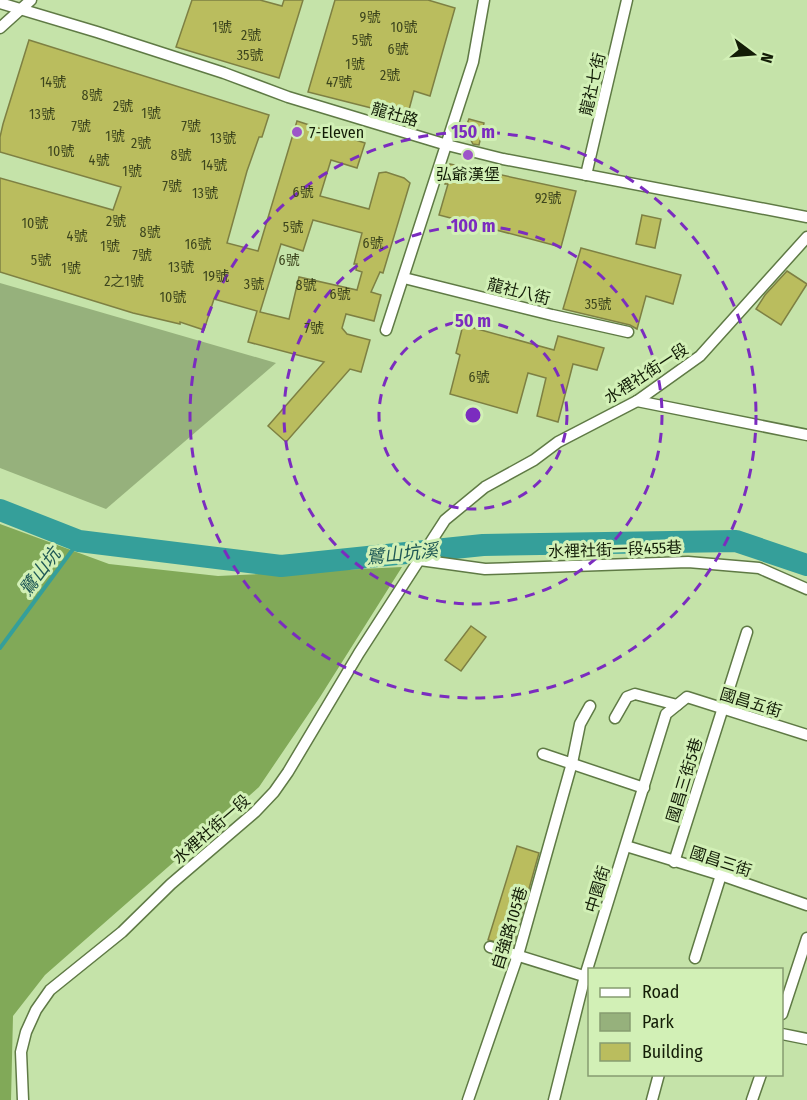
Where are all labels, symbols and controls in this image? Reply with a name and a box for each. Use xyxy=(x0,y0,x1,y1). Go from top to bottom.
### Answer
house number: 9號 xyxy=(360,9,380,26)
house number: 1號 xyxy=(212,19,232,36)
house number: 10號 xyxy=(391,19,417,36)
north arrow xyxy=(723,24,783,84)
house number: 2號 xyxy=(241,27,261,44)
house number: 5號 xyxy=(352,32,372,49)
house number: 6號 xyxy=(388,41,408,58)
house number: 35號 xyxy=(237,47,263,64)
street label: 龍社七街 xyxy=(576,51,609,117)
text: N xyxy=(756,51,777,65)
house number: 1號 xyxy=(345,56,365,73)
house number: 2號 xyxy=(380,67,400,84)
house number: 14號 xyxy=(40,74,66,91)
house number: 47號 xyxy=(326,74,352,91)
house number: 8號 xyxy=(82,87,103,104)
house number: 2號 xyxy=(113,98,133,115)
street label: 龍社路 xyxy=(369,99,421,130)
house number: 1號 xyxy=(141,105,161,122)
house number: 13號 xyxy=(29,106,55,123)
house number: 7號 xyxy=(71,118,91,135)
house number: 7號 xyxy=(181,118,201,135)
text: 150 m xyxy=(451,121,495,143)
place label: 7-Eleven xyxy=(309,123,364,142)
marker: 7-Eleven xyxy=(290,125,304,139)
house number: 1號 xyxy=(105,128,125,145)
house number: 13號 xyxy=(210,130,236,147)
house number: 2號 xyxy=(131,135,151,152)
house number: 10號 xyxy=(48,143,74,160)
house number: 8號 xyxy=(171,147,192,164)
marker: 弘爺漢堡 xyxy=(461,148,475,162)
house number: 4號 xyxy=(89,152,109,169)
house number: 14號 xyxy=(201,157,227,174)
house number: 1號 xyxy=(122,163,142,180)
place label: 弘爺漢堡 xyxy=(436,165,500,184)
house number: 7號 xyxy=(162,178,182,195)
house number: 6號 xyxy=(293,184,313,201)
house number: 13號 xyxy=(192,185,218,202)
house number: 92號 xyxy=(535,190,561,207)
house number: 2號 xyxy=(106,213,126,230)
house number: 10號 xyxy=(22,215,48,232)
text: 100 m xyxy=(451,215,495,237)
house number: 5號 xyxy=(283,219,303,236)
house number: 8號 xyxy=(140,224,161,241)
house number: 4號 xyxy=(67,228,87,245)
house number: 6號 xyxy=(363,235,383,252)
house number: 16號 xyxy=(185,236,211,253)
house number: 1號 xyxy=(100,238,120,255)
house number: 7號 xyxy=(132,247,152,264)
house number: 5號 xyxy=(31,252,51,269)
house number: 6號 xyxy=(279,252,299,269)
house number: 13號 xyxy=(168,259,194,276)
house number: 1號 xyxy=(61,260,81,277)
house number: 19號 xyxy=(203,268,229,285)
house number: 2之1號 xyxy=(104,273,144,290)
street label: 龍社八街 xyxy=(486,275,552,308)
house number: 3號 xyxy=(244,276,264,293)
house number: 8號 xyxy=(296,277,317,294)
house number: 6號 xyxy=(330,286,350,303)
house number: 10號 xyxy=(160,289,186,306)
house number: 35號 xyxy=(585,296,611,313)
text: 50 m xyxy=(455,310,491,332)
house number: 7號 xyxy=(304,320,324,337)
street label: 水裡社街一段 xyxy=(601,339,692,408)
house number: 6號 xyxy=(469,369,489,386)
centre of rings xyxy=(463,405,483,425)
street label: 水裡社街一段455巷 xyxy=(548,538,682,561)
water label: 鷺山坑溪 xyxy=(365,539,442,569)
water label: 鷺山坑 xyxy=(15,541,67,600)
street label: 國昌五街 xyxy=(717,684,784,721)
street label: 國昌三街5巷 xyxy=(663,736,706,825)
street label: 水裡社街一段 xyxy=(169,791,254,868)
street label: 國昌三街 xyxy=(687,843,754,880)
street label: 中園街 xyxy=(581,863,614,915)
street label: 自強路105巷 xyxy=(488,884,531,972)
legend xyxy=(588,968,783,1076)
text: Road xyxy=(642,981,679,1003)
text: Park xyxy=(642,1011,675,1033)
text: Building xyxy=(642,1041,703,1063)

